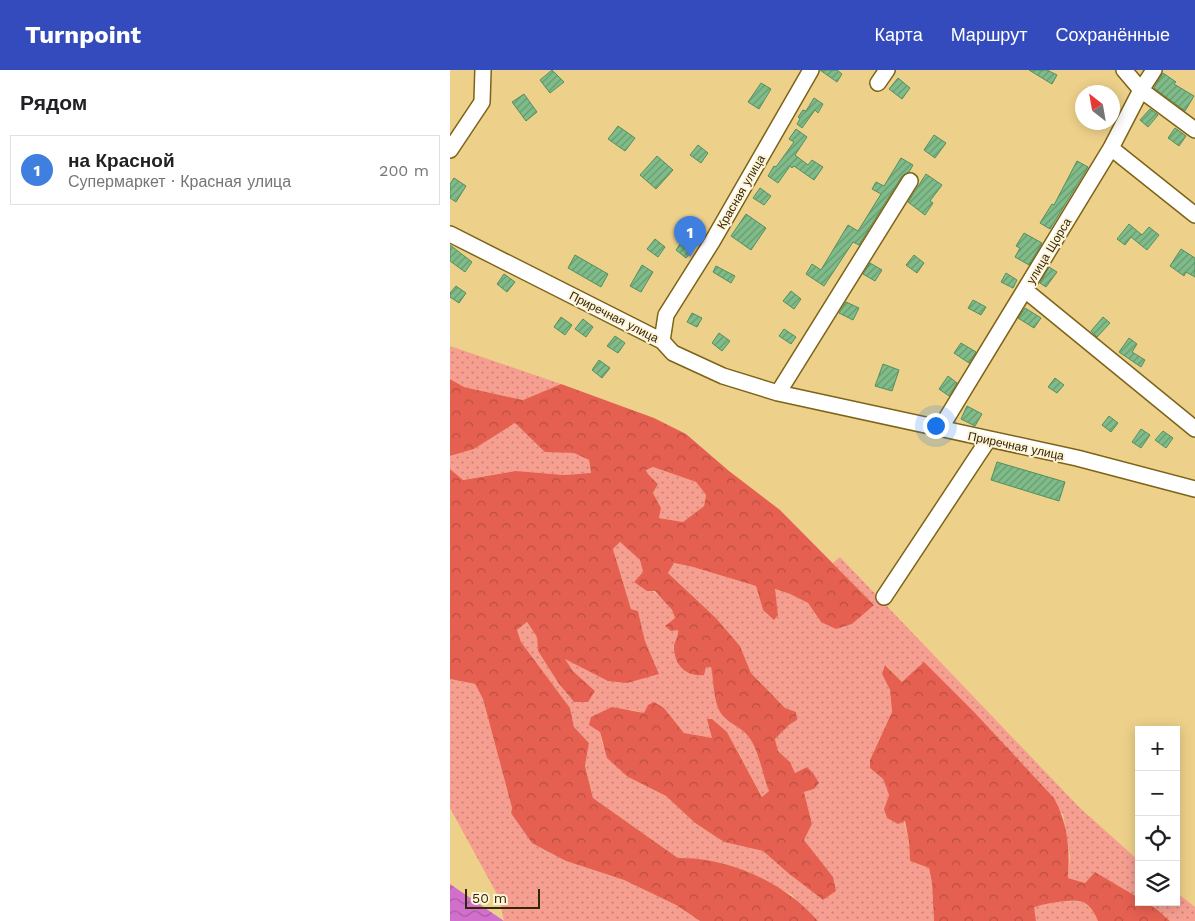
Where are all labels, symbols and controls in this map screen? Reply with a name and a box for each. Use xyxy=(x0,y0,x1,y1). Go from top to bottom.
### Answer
text: Turnpoint xyxy=(25,21,141,49)
text: Карта xyxy=(875,24,923,45)
text: Маршрут xyxy=(951,24,1027,45)
text: Сохранённые xyxy=(1055,24,1170,45)
north arrow xyxy=(1075,85,1120,130)
text: Рядом xyxy=(20,90,87,115)
text: на Красной xyxy=(68,149,175,172)
street label: Красная улица xyxy=(714,152,768,232)
text: 1 xyxy=(34,161,40,180)
text: 200 m xyxy=(379,161,429,180)
text: Супермаркет · Красная улица xyxy=(68,172,291,191)
street label: улица Щорса xyxy=(1024,215,1074,286)
pin: 1 xyxy=(674,216,706,257)
street label: Приречная улица xyxy=(567,288,661,346)
your location xyxy=(923,413,949,439)
street label: Приречная улица xyxy=(967,429,1066,463)
map controls xyxy=(1135,726,1180,906)
button: + xyxy=(1135,726,1180,771)
button: − xyxy=(1135,771,1180,816)
button: locate xyxy=(1135,816,1180,861)
button: layers xyxy=(1135,861,1180,906)
scale bar xyxy=(465,886,540,909)
text: 50 m xyxy=(472,890,507,906)

